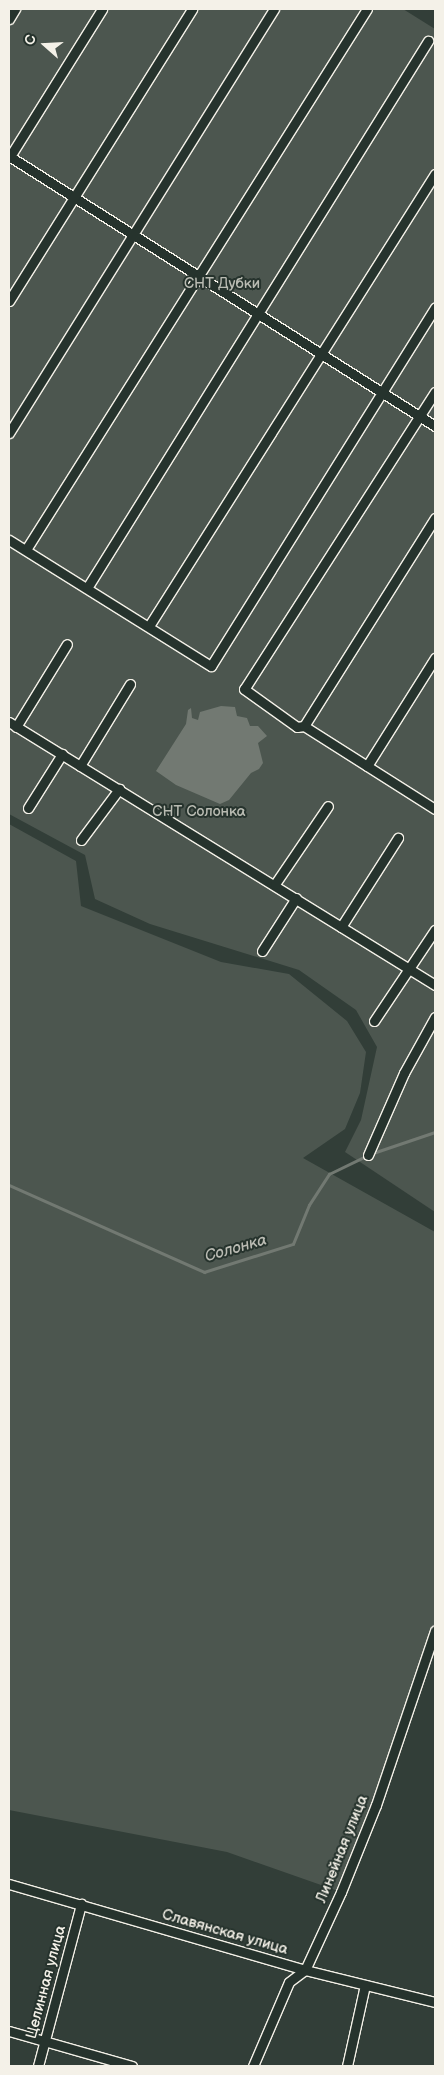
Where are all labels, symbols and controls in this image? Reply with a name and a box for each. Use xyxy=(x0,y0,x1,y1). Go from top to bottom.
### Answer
north arrow xyxy=(20,20,70,70)
text: С xyxy=(21,33,40,47)
park label: СНТ Дубки xyxy=(184,275,260,293)
park label: СНТ Солонка xyxy=(152,803,246,821)
water label: Солонка xyxy=(203,1231,269,1267)
street label: Линейная улица xyxy=(312,1793,372,1905)
street label: Славянская улица xyxy=(160,1905,290,1959)
street label: Целинная улица xyxy=(22,1923,70,2041)

